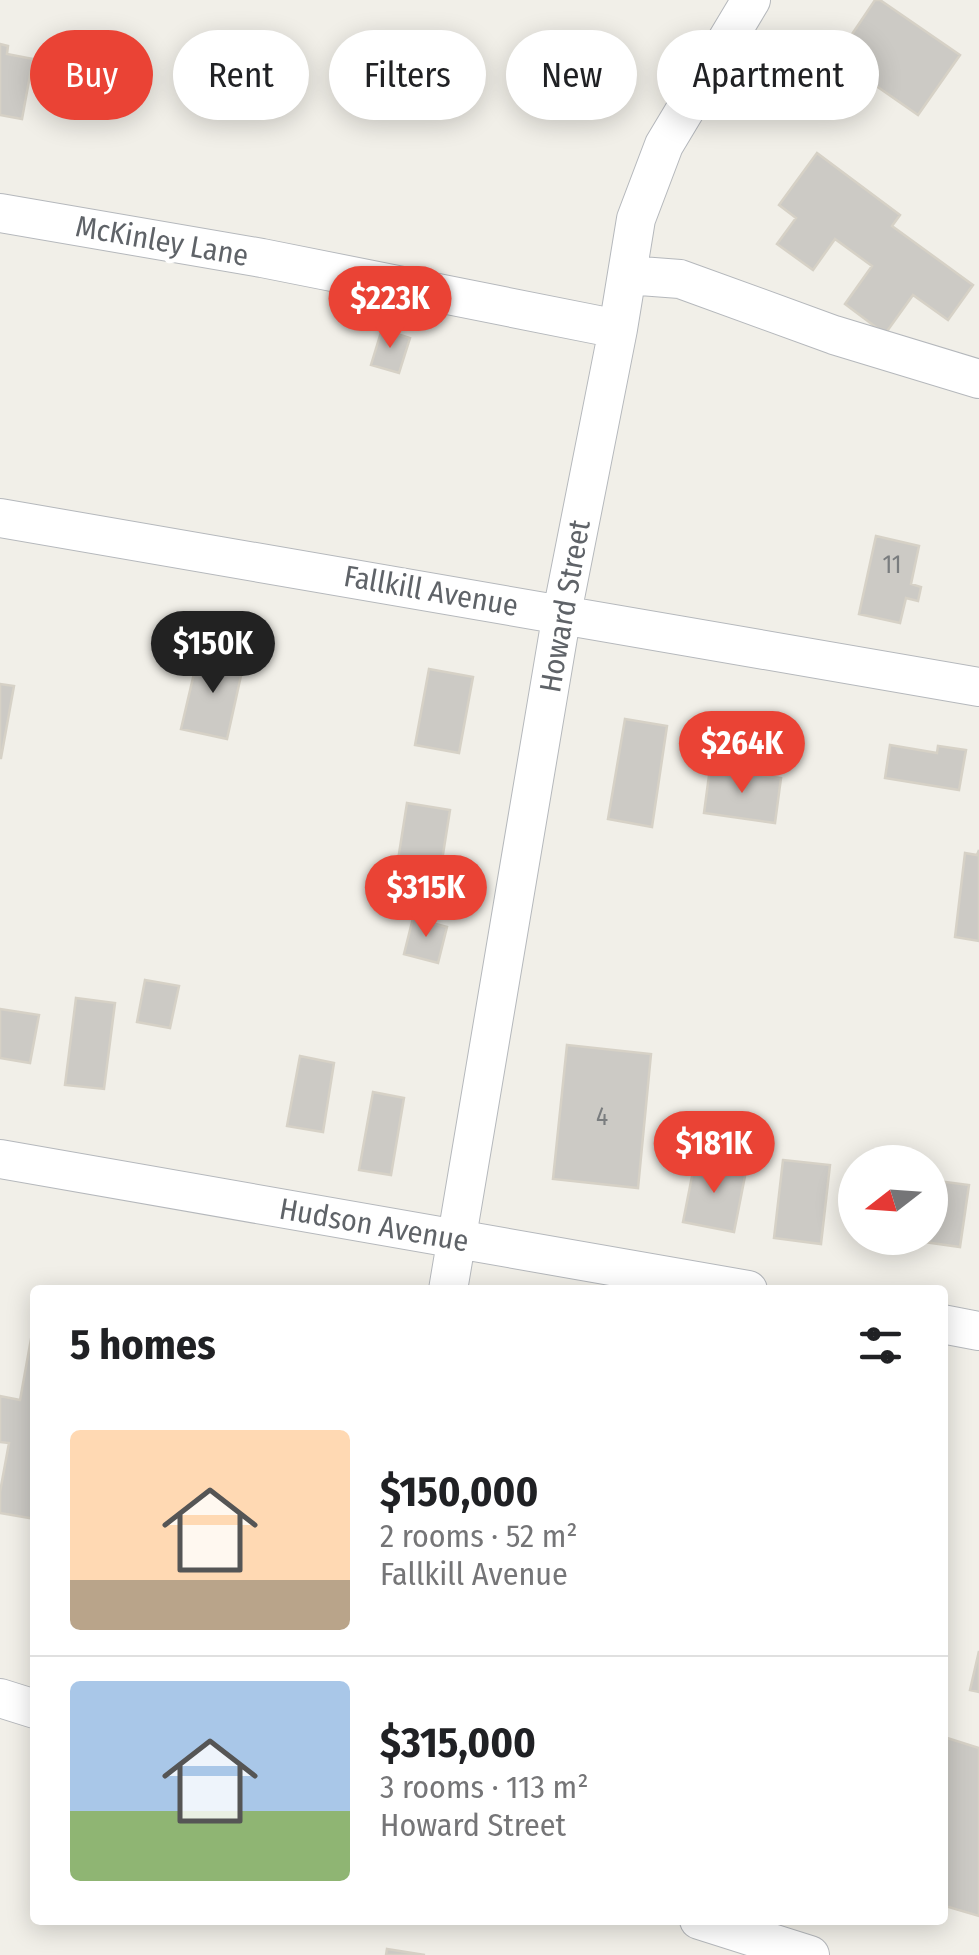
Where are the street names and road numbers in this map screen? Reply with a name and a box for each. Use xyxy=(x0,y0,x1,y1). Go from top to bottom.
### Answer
street label: McKinley Lane xyxy=(73,208,251,274)
street label: Howard Street xyxy=(532,517,598,695)
street label: Fallkill Avenue xyxy=(341,558,521,624)
street label: Hudson Avenue xyxy=(277,1191,471,1259)

